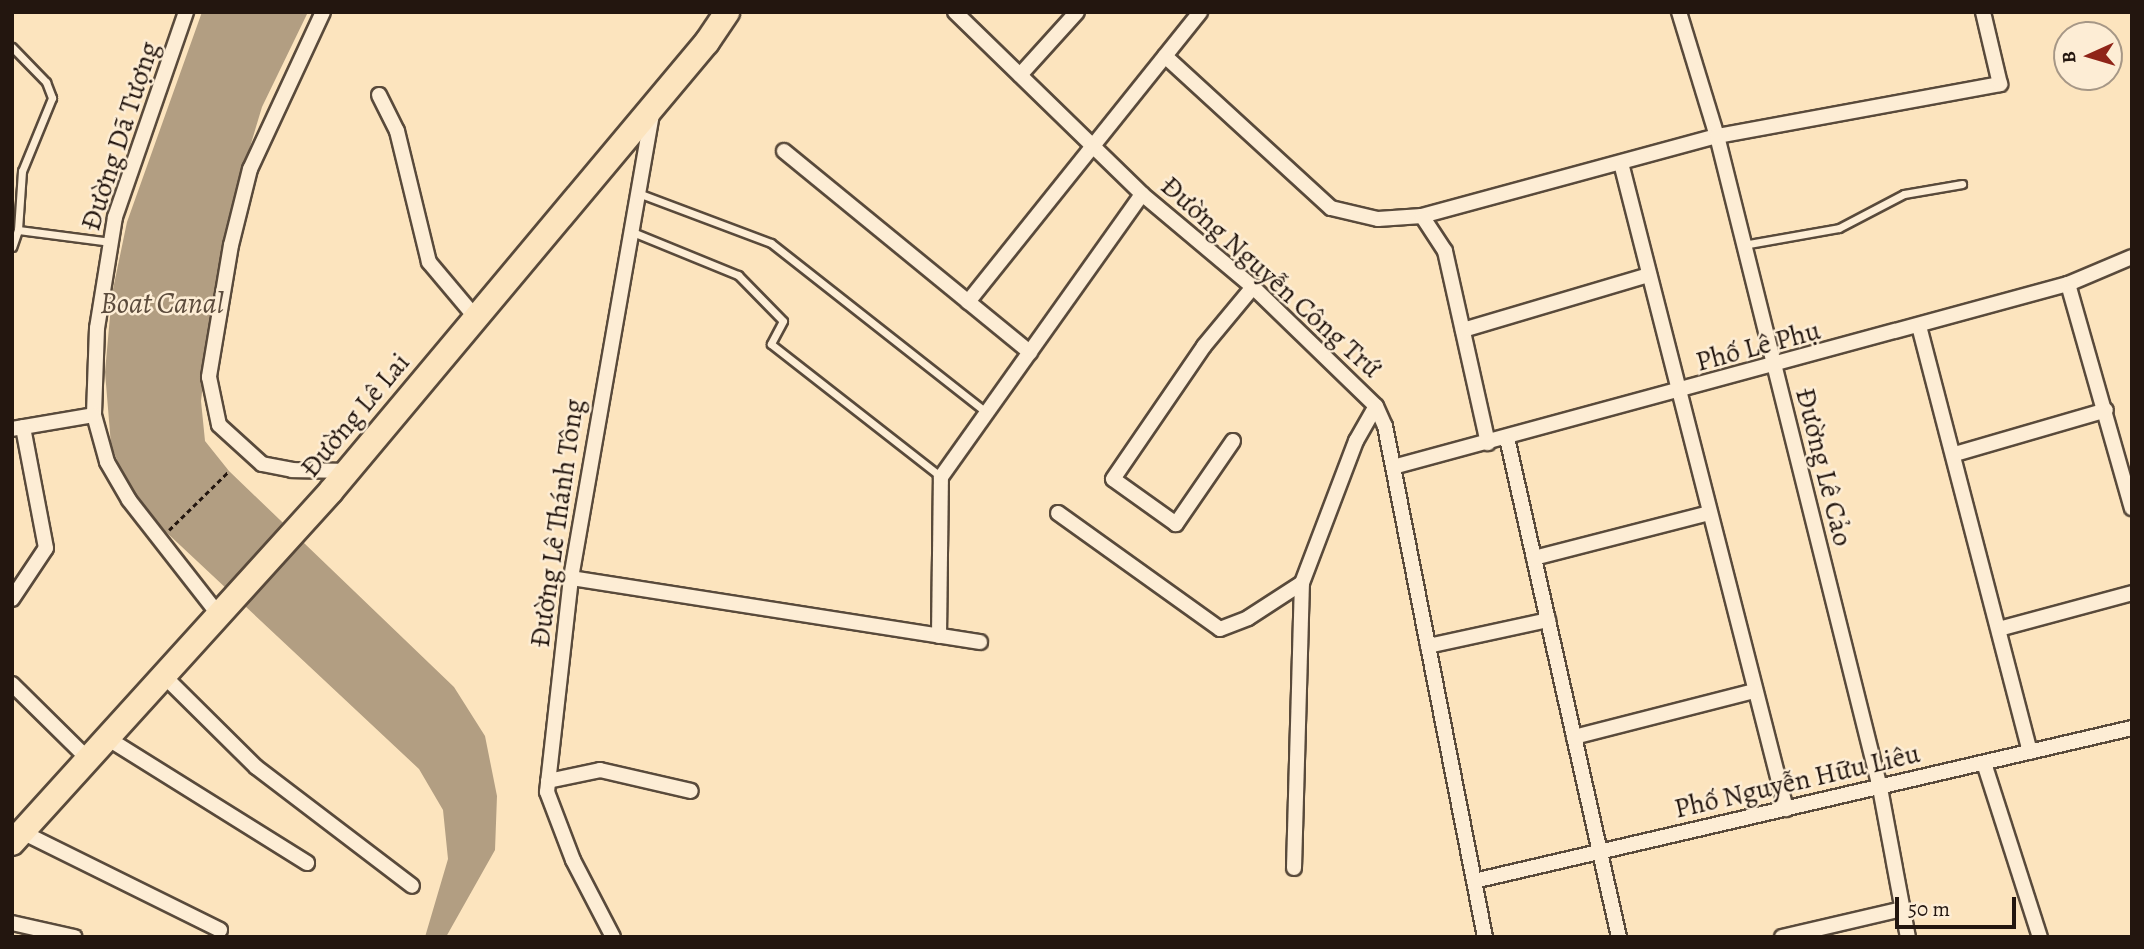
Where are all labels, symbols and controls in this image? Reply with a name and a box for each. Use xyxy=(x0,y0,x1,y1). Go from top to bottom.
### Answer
north arrow xyxy=(2053,21,2123,91)
street label: Đường Dã Tượng xyxy=(74,37,166,235)
text: B xyxy=(2056,50,2082,64)
street label: Đường Nguyễn Công Trứ xyxy=(1154,169,1388,385)
water label: Boat Canal xyxy=(100,285,224,321)
street label: Phố Lê Phụ xyxy=(1692,313,1824,379)
street label: Đường Lê Lai xyxy=(293,346,417,484)
street label: Đường Lê Cảo xyxy=(1788,385,1860,549)
street label: Đường Lê Thánh Tông xyxy=(523,397,591,649)
street label: Phố Nguyễn Hữu Liêu xyxy=(1671,736,1923,826)
scale bar xyxy=(1899,883,2020,927)
text: 50 m xyxy=(1908,895,1950,923)

